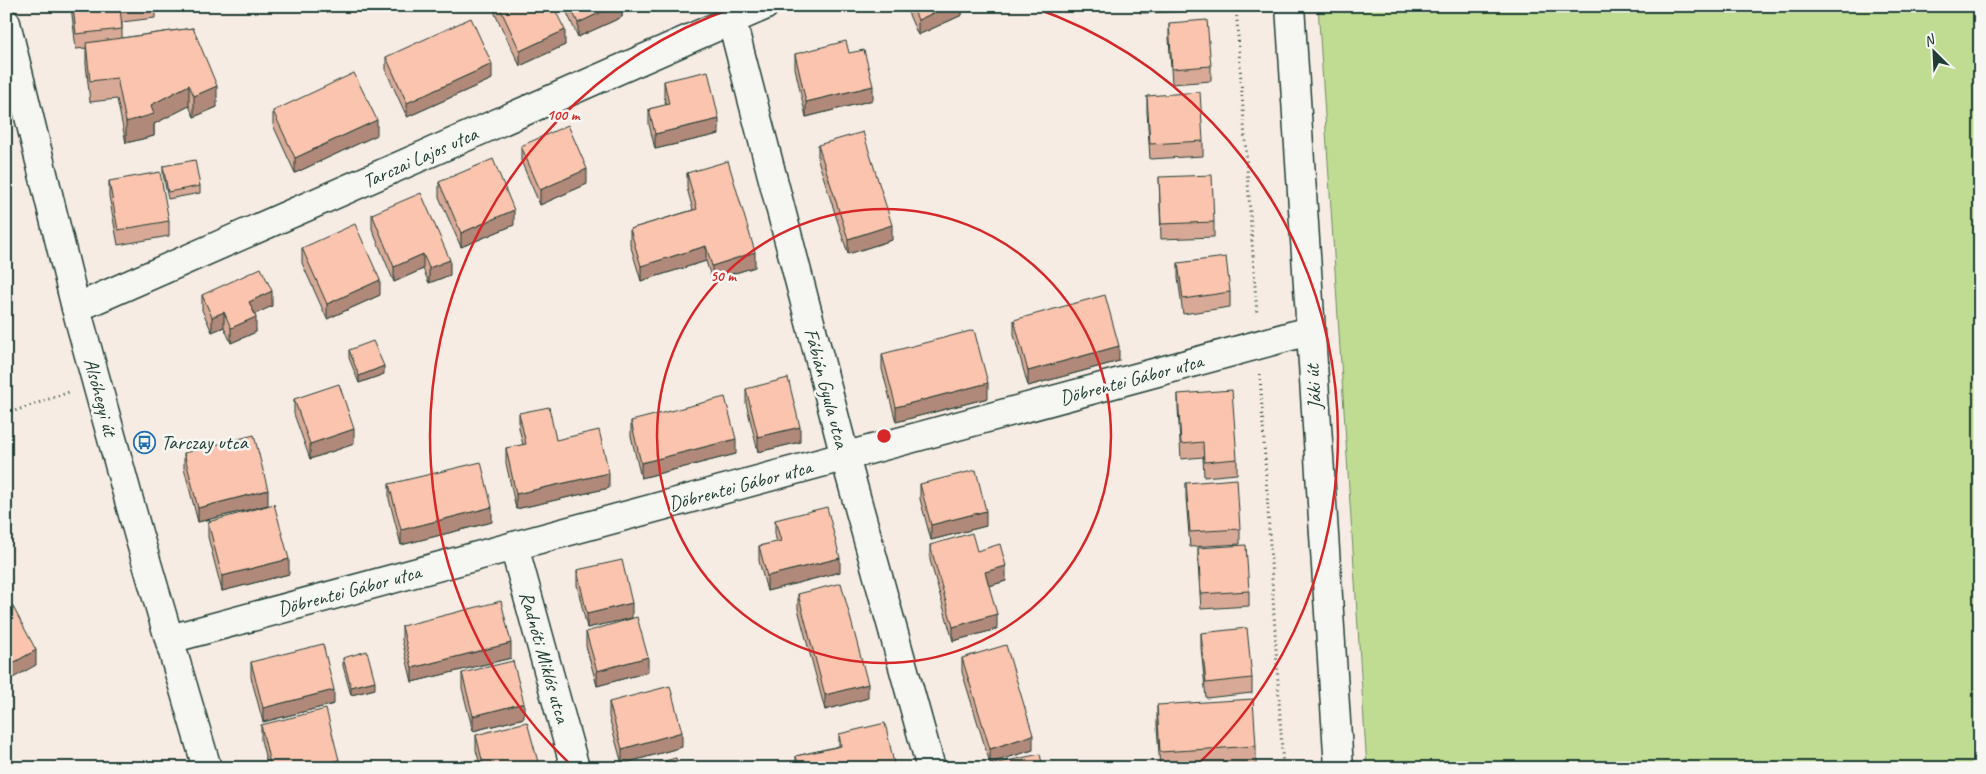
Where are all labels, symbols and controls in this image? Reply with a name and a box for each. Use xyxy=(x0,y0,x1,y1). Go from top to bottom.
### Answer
north arrow xyxy=(1908,28,1958,78)
text: N xyxy=(1921,30,1938,50)
text: 100 m xyxy=(547,106,581,125)
street label: Tarczai Lajos utca xyxy=(359,120,483,194)
text: 50 m xyxy=(710,267,737,286)
street label: Fábián Gyula utca xyxy=(799,326,855,452)
street label: Döbrentei Gábor utca xyxy=(1057,348,1207,411)
street label: Alsóhegyi út xyxy=(78,355,124,441)
street label: Jáki út xyxy=(1299,361,1328,411)
centre of rings xyxy=(875,427,893,445)
bus stop icon: Tarczay utca xyxy=(133,430,157,454)
place label: Tarczay utca xyxy=(161,430,249,455)
street label: Döbrentei Gábor utca xyxy=(666,454,816,517)
street label: Döbrentei Gábor utca xyxy=(275,559,425,622)
street label: Radnóti Miklós utca xyxy=(514,589,576,728)

